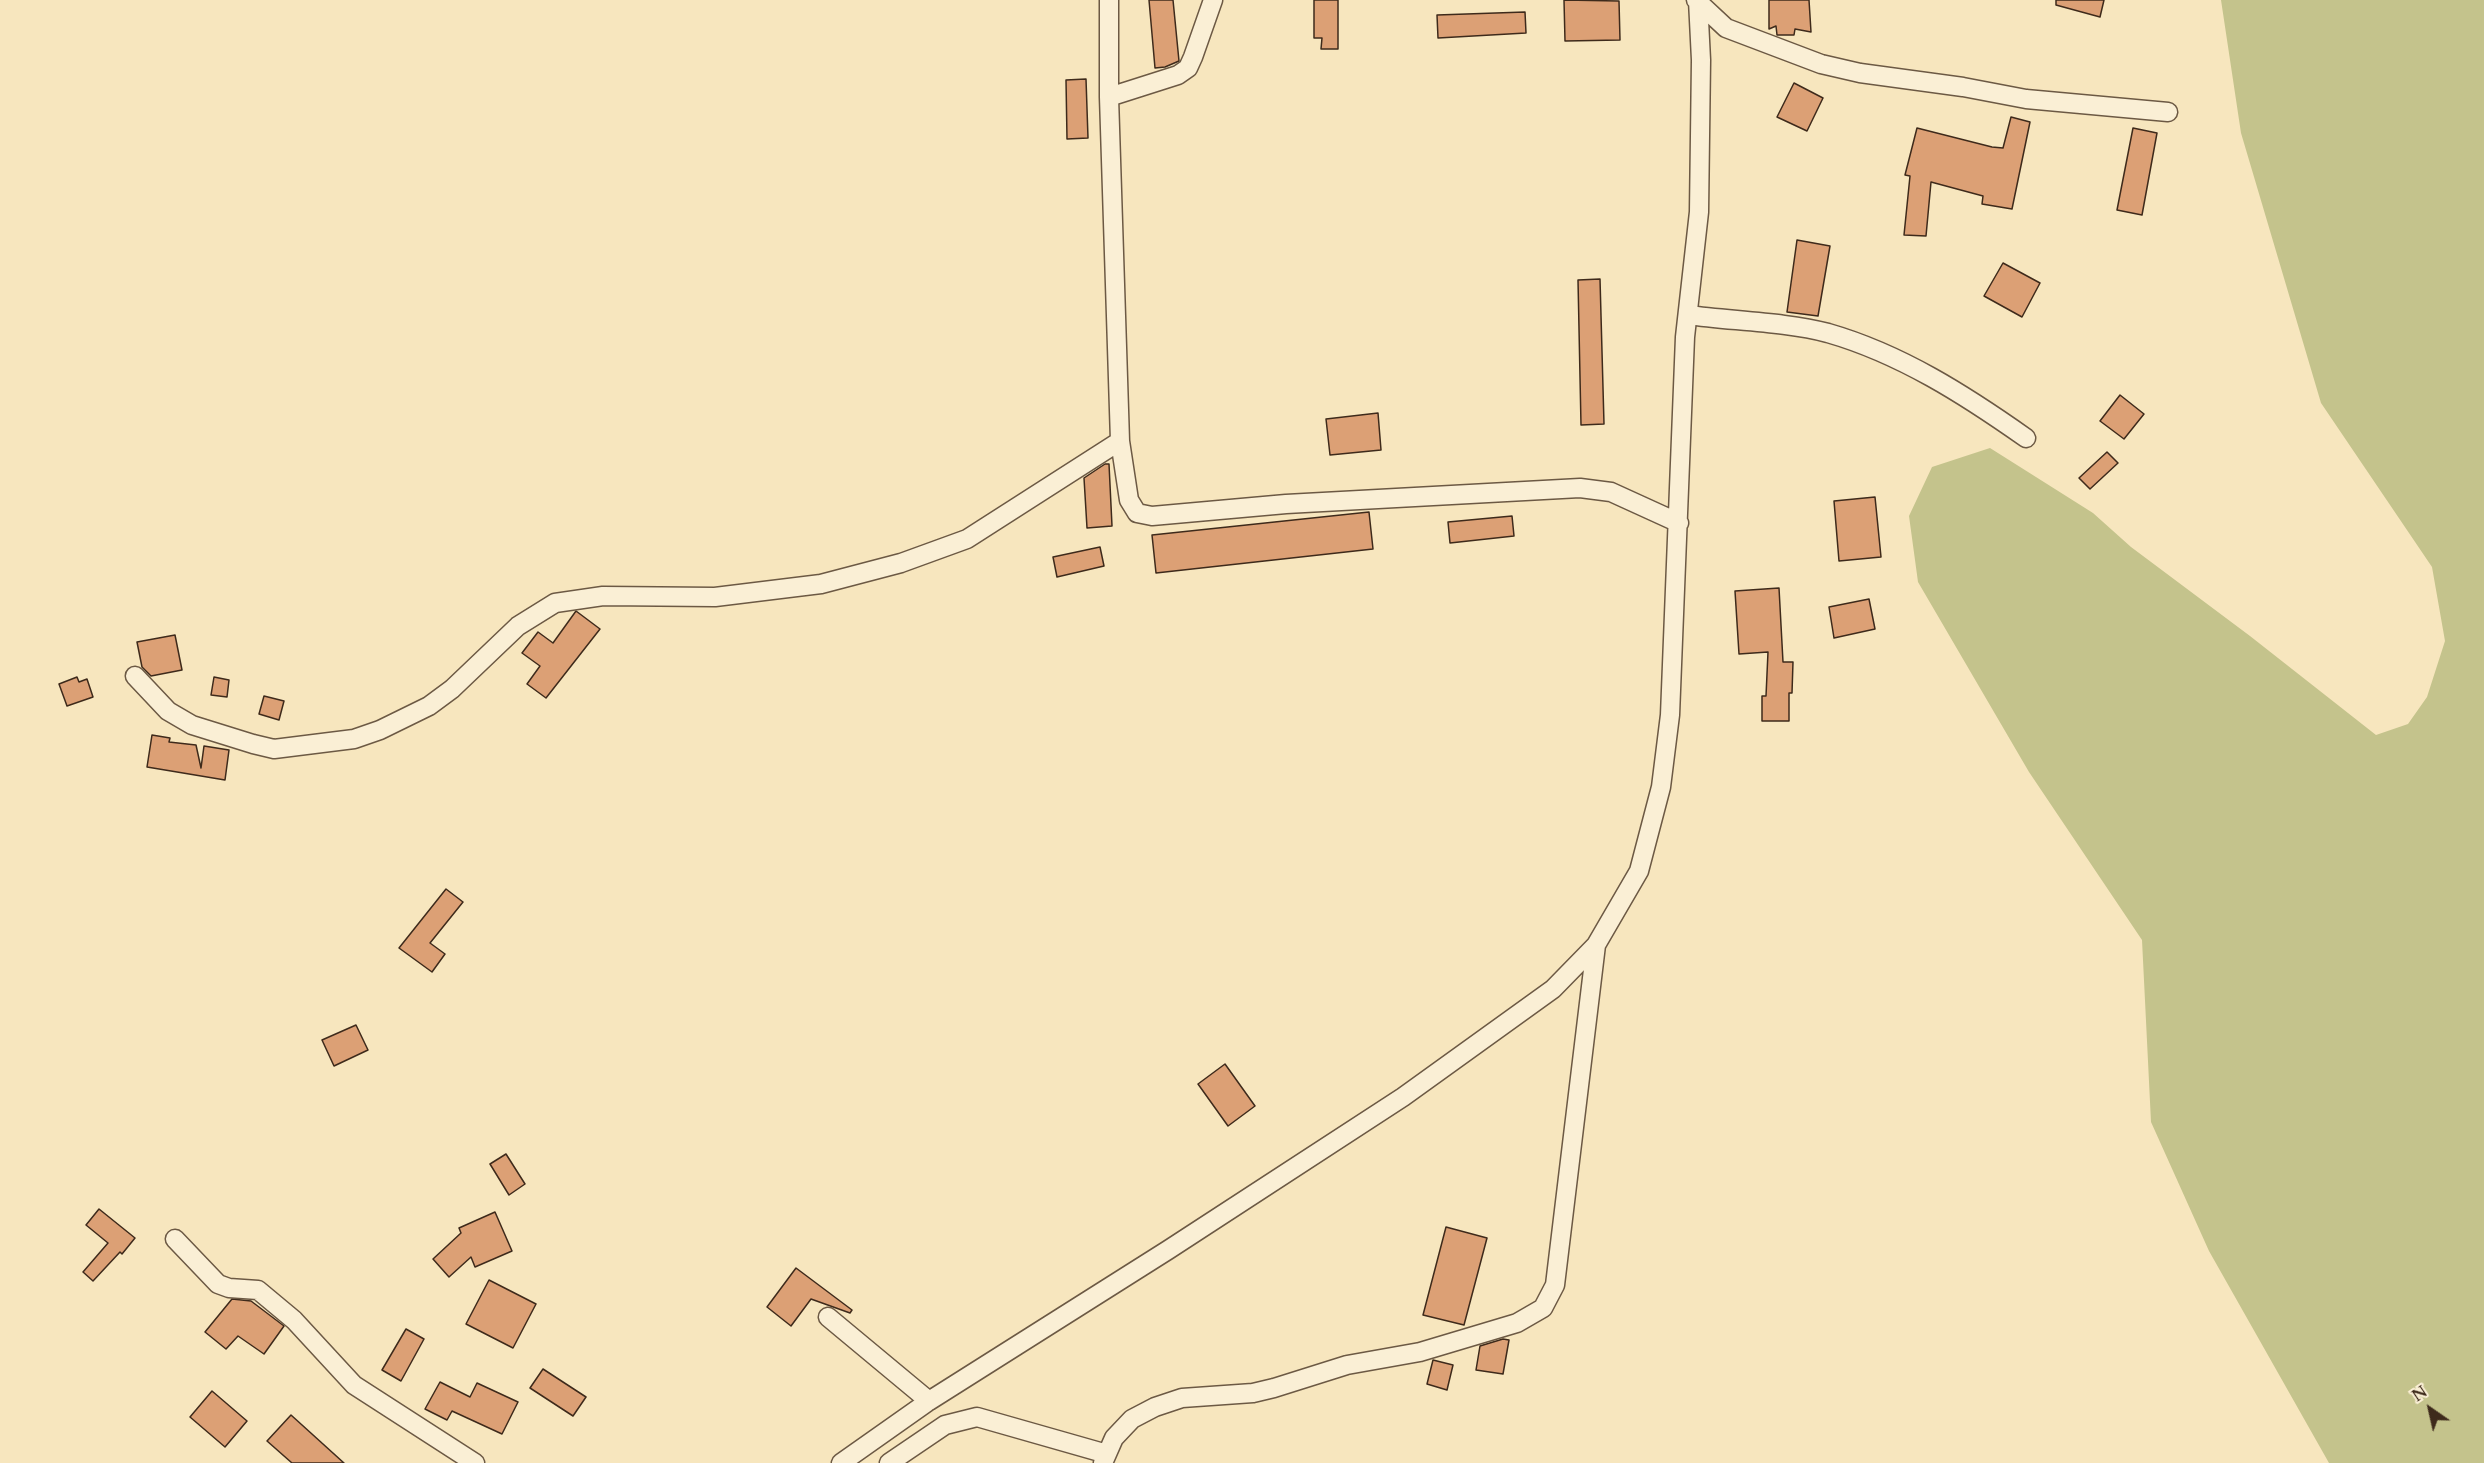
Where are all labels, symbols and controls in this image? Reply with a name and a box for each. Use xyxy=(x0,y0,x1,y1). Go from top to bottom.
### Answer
north arrow xyxy=(2400,1379,2460,1439)
text: N xyxy=(2408,1381,2432,1407)

